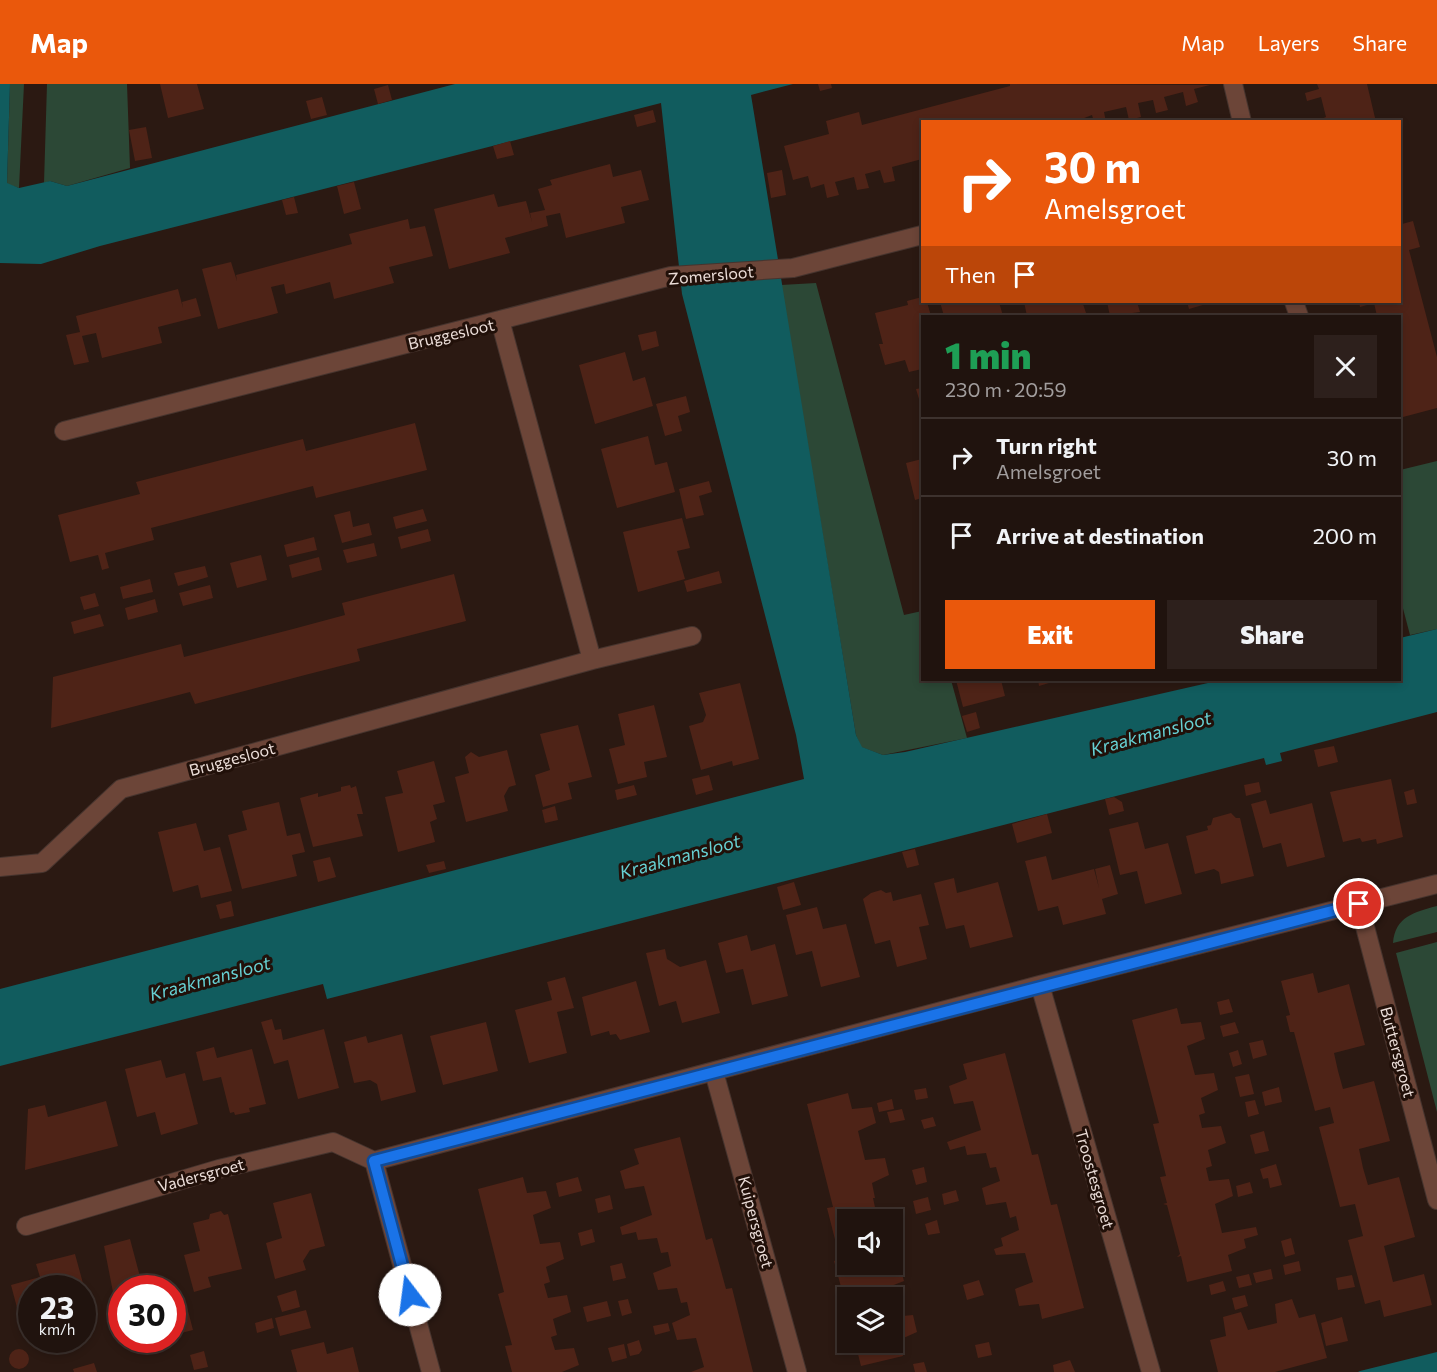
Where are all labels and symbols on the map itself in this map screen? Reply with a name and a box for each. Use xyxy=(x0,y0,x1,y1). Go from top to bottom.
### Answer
street label: Zomersloot xyxy=(667,261,755,288)
street label: Bruggesloot xyxy=(406,314,496,353)
water label: Kraakmansloot xyxy=(1088,706,1214,760)
street label: Bruggesloot xyxy=(187,738,277,779)
water label: Kraakmansloot xyxy=(617,829,743,883)
pin xyxy=(1333,878,1384,929)
water label: Kraakmansloot xyxy=(147,951,273,1005)
street label: Buttersgroet xyxy=(1377,1004,1420,1100)
street label: Troostesgroet xyxy=(1072,1127,1119,1231)
street label: Vadersgroet xyxy=(156,1154,247,1195)
street label: Kuipersgroet xyxy=(735,1174,778,1270)
position arrow xyxy=(378,1263,442,1327)
speed limit sign: 30 xyxy=(108,1275,186,1353)

